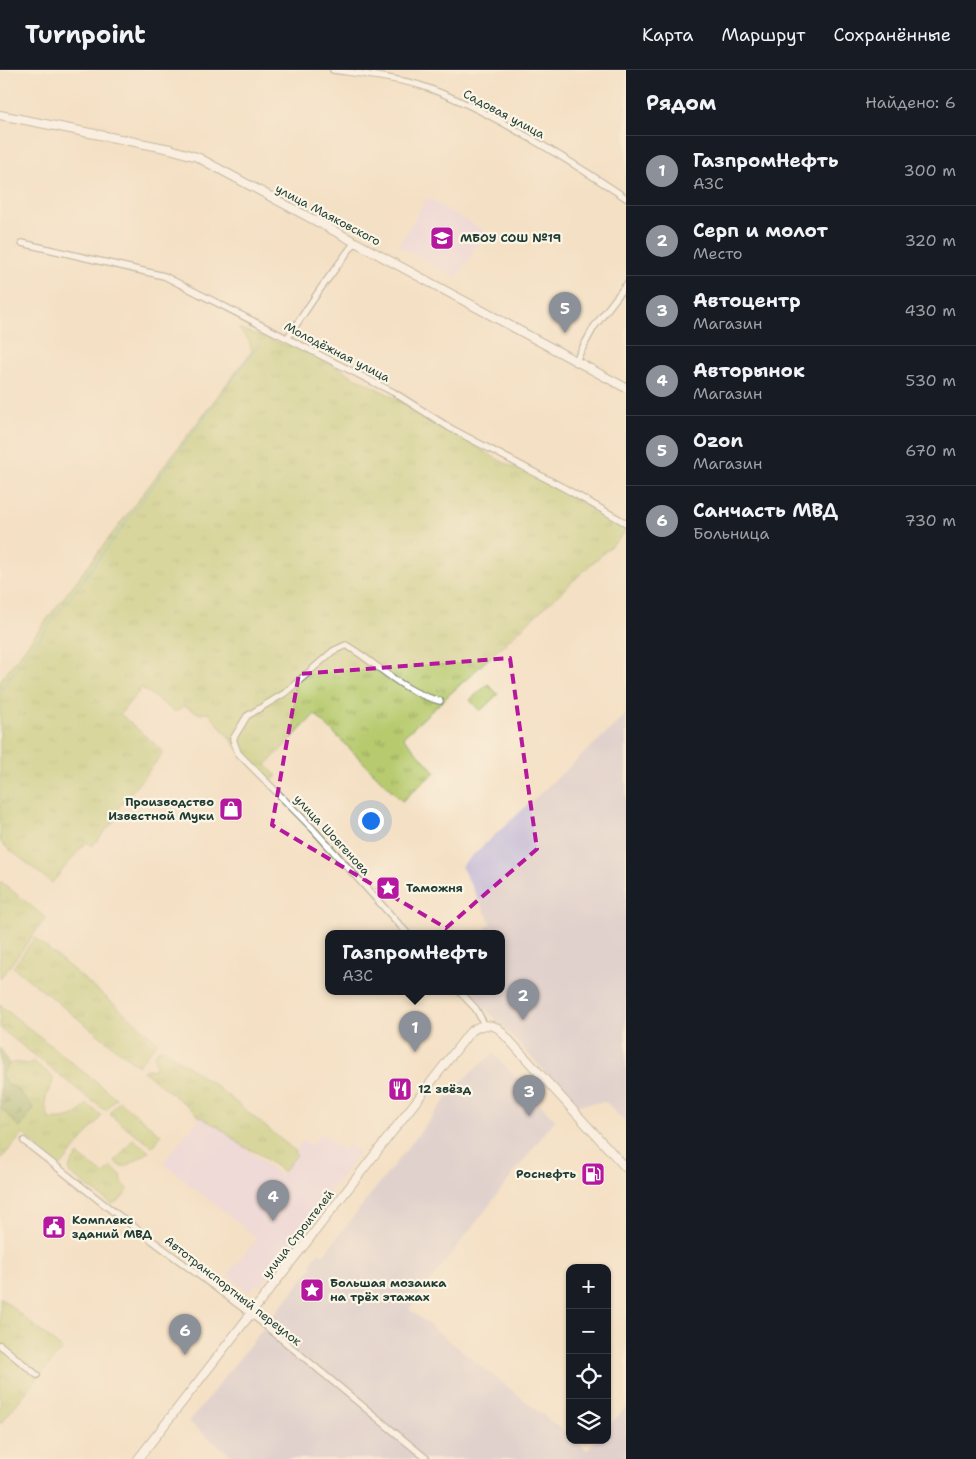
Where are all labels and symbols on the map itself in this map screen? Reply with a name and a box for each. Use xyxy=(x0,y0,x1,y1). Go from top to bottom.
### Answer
street label: Садовая улица xyxy=(460,86,548,142)
street label: улица Маяковского xyxy=(273,180,383,250)
school or university icon: МБОУ СОШ №19 xyxy=(429,225,455,251)
place label: МБОУ СОШ №19 xyxy=(460,230,561,246)
pin: 5 xyxy=(549,292,581,333)
street label: Молодёжная улица xyxy=(281,318,393,386)
street label: улица Шовгенова xyxy=(290,791,374,879)
place label: Производство Известной Муки xyxy=(108,794,215,824)
shop icon: Производство Известной Муки xyxy=(218,796,244,822)
your location xyxy=(358,808,384,834)
place icon: Таможня xyxy=(375,875,401,901)
place label: Таможня xyxy=(406,880,463,896)
pin: 2 xyxy=(507,979,539,1020)
pin: 1 xyxy=(399,1011,431,1052)
pin: 3 xyxy=(513,1075,545,1116)
restaurant icon: 12 звёзд xyxy=(387,1076,413,1102)
place label: 12 звёзд xyxy=(418,1081,472,1097)
fuel station icon: Роснефть xyxy=(580,1161,606,1187)
place label: Роснефть xyxy=(516,1166,576,1182)
pin: 4 xyxy=(257,1180,289,1221)
street label: улица Строителей xyxy=(258,1186,338,1281)
place label: Комплекс зданий МВД xyxy=(72,1212,152,1242)
public building icon: Комплекс зданий МВД xyxy=(41,1214,67,1240)
street label: Автотранспортный переулок xyxy=(161,1233,305,1350)
place label: Большая мозаика на трёх этажах xyxy=(330,1275,447,1305)
place icon: Большая мозаика на трёх этажах xyxy=(299,1277,325,1303)
pin: 6 xyxy=(169,1314,201,1355)

